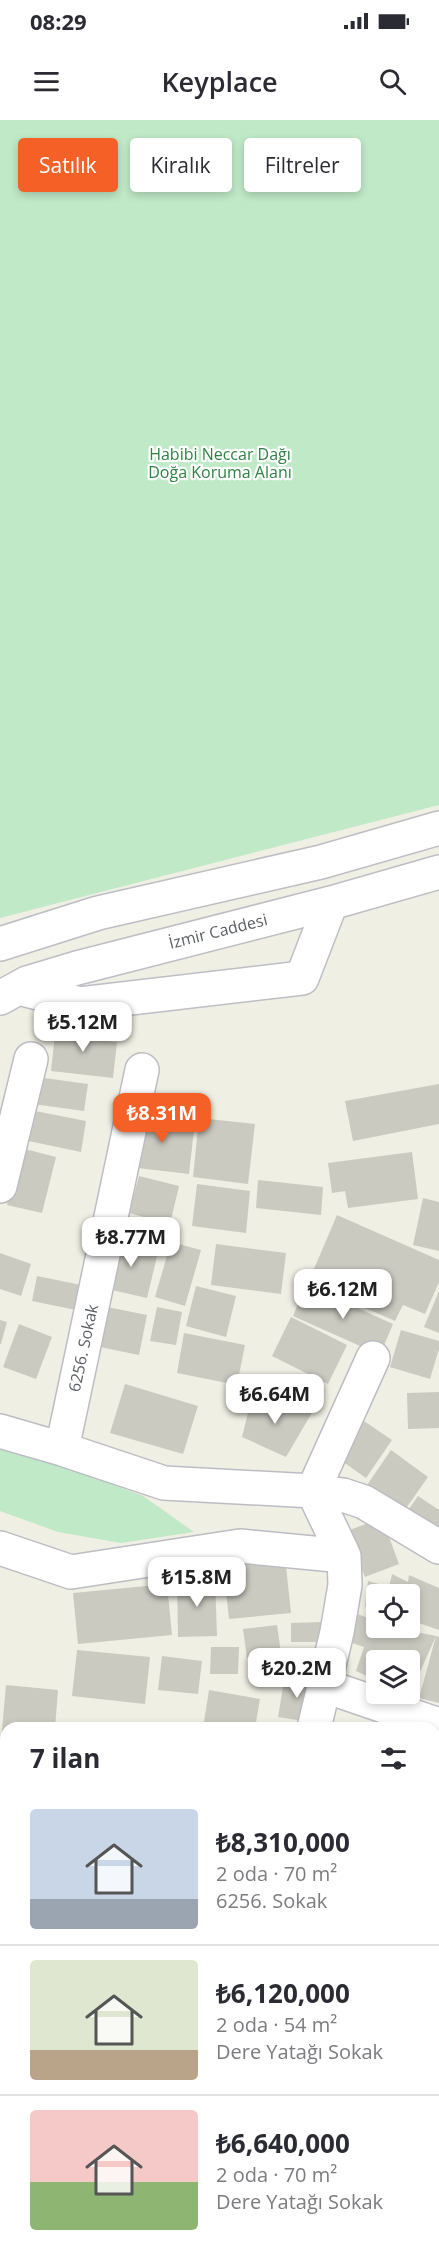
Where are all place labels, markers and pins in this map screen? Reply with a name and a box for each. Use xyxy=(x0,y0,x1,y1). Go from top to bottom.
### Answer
pin: ₺5.12M xyxy=(34,1002,132,1053)
pin: ₺8.31M xyxy=(113,1093,211,1144)
pin: ₺8.77M xyxy=(82,1217,180,1268)
pin: ₺6.12M xyxy=(294,1269,392,1320)
pin: ₺6.64M xyxy=(226,1374,324,1425)
pin: ₺15.8M xyxy=(148,1557,246,1608)
pin: ₺20.2M xyxy=(248,1648,346,1699)

